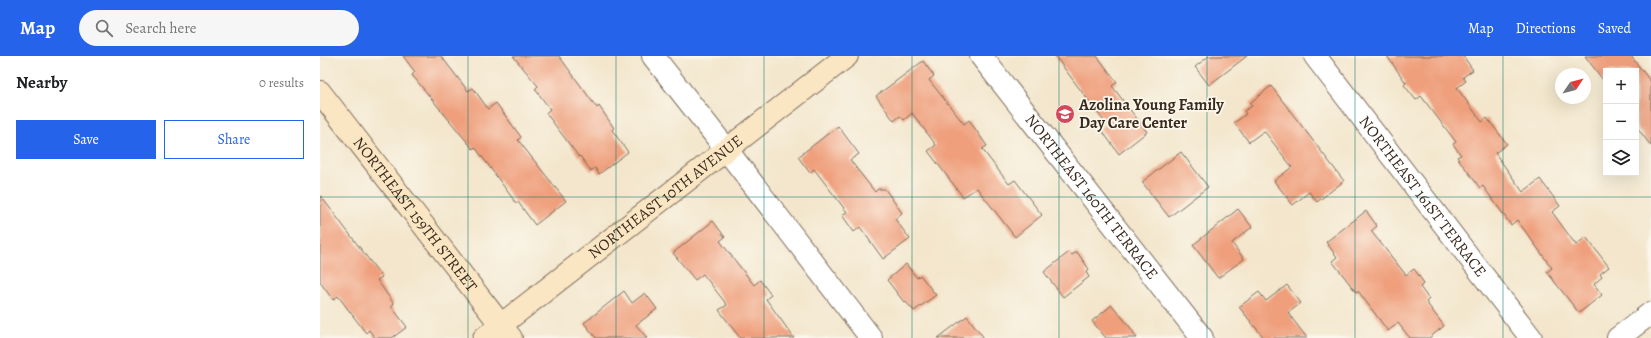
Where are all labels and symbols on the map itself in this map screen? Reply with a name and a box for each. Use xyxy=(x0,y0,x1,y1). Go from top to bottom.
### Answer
north arrow xyxy=(1555,68,1591,104)
place label: Azolina Young Family Day Care Center xyxy=(1078,94,1224,134)
school or university icon: Azolina Young Family Day Care Center xyxy=(1054,103,1076,125)
street label: NORTHEAST 160TH TERRACE xyxy=(1020,110,1163,284)
street label: NORTHEAST 161ST TERRACE xyxy=(1354,111,1491,282)
street label: NORTHEAST 10TH AVENUE xyxy=(584,130,748,264)
street label: NORTHEAST 159TH STREET xyxy=(348,132,482,297)

